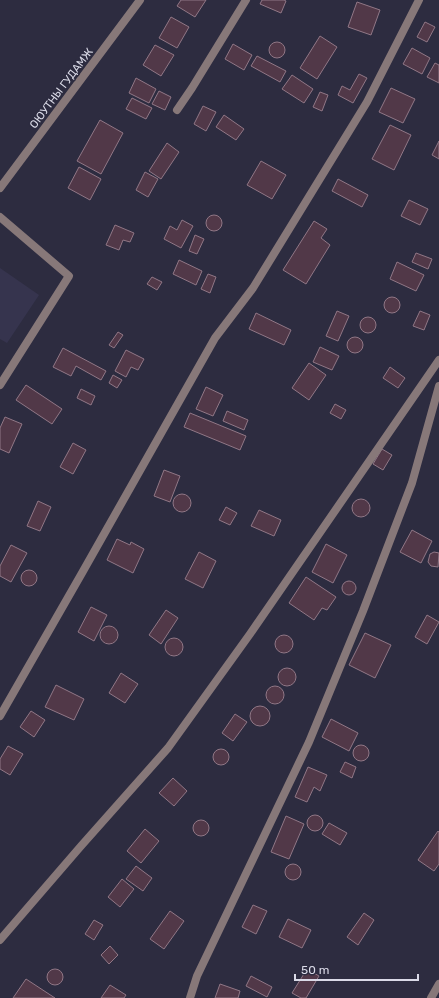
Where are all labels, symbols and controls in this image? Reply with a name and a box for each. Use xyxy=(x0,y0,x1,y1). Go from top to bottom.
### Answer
street label: ОЮУТНЫ ГУДАМЖ xyxy=(27,45,96,131)
scale bar xyxy=(295,956,418,982)
text: 50 m xyxy=(301,963,329,977)

